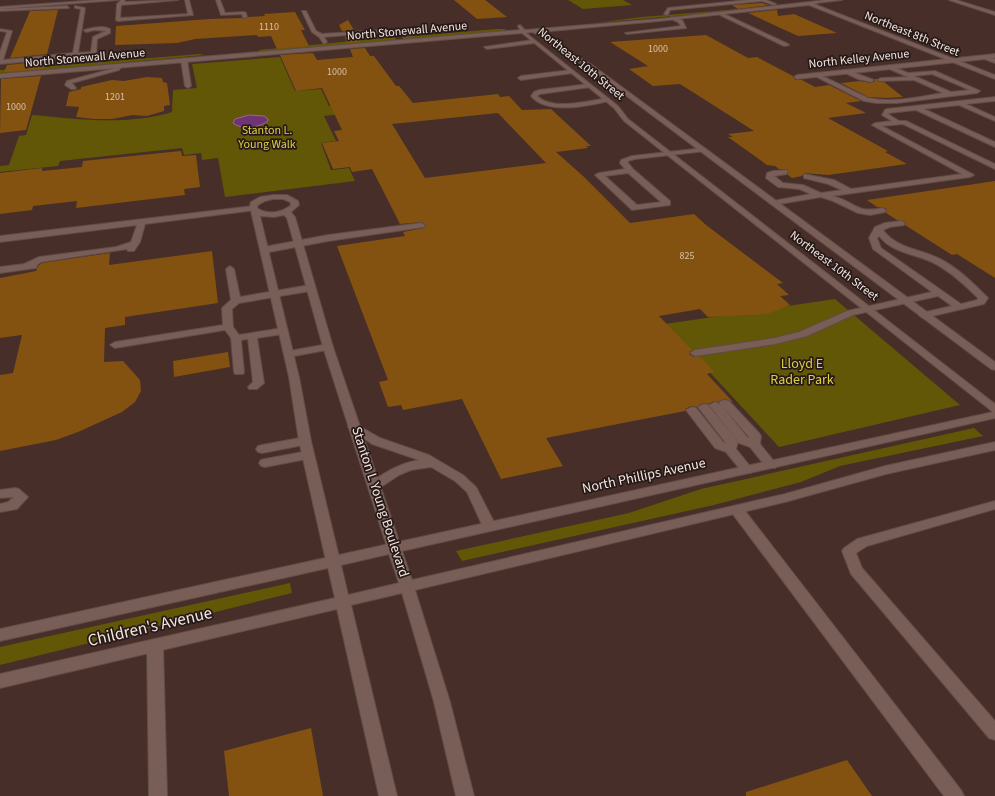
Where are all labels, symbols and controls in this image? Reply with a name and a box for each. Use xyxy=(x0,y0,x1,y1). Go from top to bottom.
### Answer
street label: Northeast 8th Street xyxy=(862,7,962,61)
street label: North Stonewall Avenue xyxy=(346,17,468,45)
house number: 1110 xyxy=(259,20,279,34)
street label: Northeast 10th Street xyxy=(534,24,628,104)
house number: 1000 xyxy=(648,42,668,56)
street label: North Stonewall Avenue xyxy=(24,44,146,72)
street label: North Kelley Avenue xyxy=(808,45,910,73)
house number: 1000 xyxy=(327,65,347,79)
house number: 1201 xyxy=(105,90,125,104)
house number: 1000 xyxy=(6,100,26,114)
park label: Stanton L. Young Walk xyxy=(237,122,296,153)
street label: Northeast 10th Street xyxy=(786,227,882,305)
house number: 825 xyxy=(680,249,694,263)
park label: Lloyd E Rader Park xyxy=(770,354,834,390)
street label: Stanton L Young Boulevard xyxy=(346,424,414,580)
street label: North Phillips Avenue xyxy=(580,453,708,499)
street label: Children's Avenue xyxy=(85,601,215,653)

